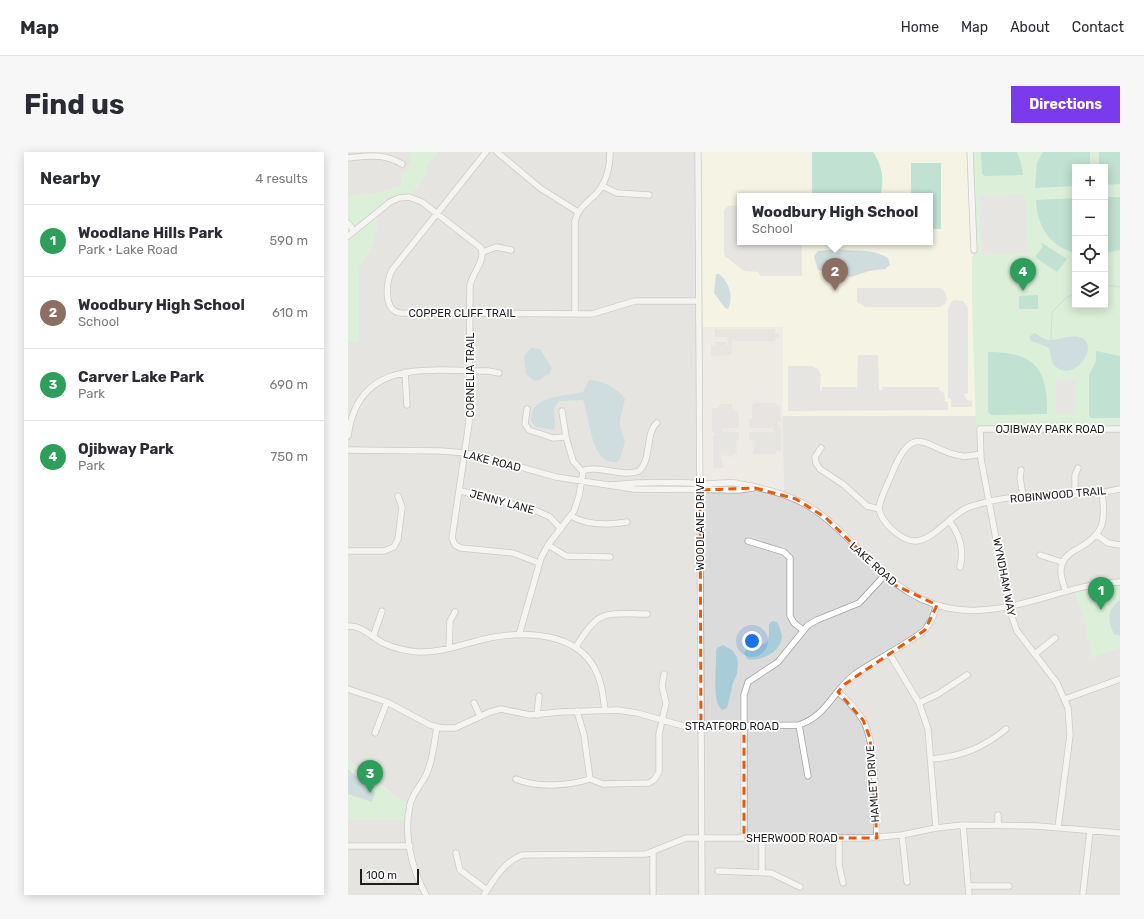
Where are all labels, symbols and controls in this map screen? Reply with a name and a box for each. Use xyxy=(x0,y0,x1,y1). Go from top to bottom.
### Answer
text: Map xyxy=(20,16,59,39)
text: Home xyxy=(901,19,939,36)
text: Map xyxy=(961,19,988,36)
text: About xyxy=(1010,19,1050,36)
text: Contact xyxy=(1072,19,1124,36)
button: Directions xyxy=(1011,86,1120,123)
text: Find us xyxy=(24,88,124,121)
map controls xyxy=(1072,164,1108,308)
button: + xyxy=(1072,164,1108,200)
text: Nearby xyxy=(40,168,101,188)
text: 4 results xyxy=(255,171,308,186)
popup xyxy=(737,193,933,245)
button: − xyxy=(1072,200,1108,236)
text: Woodbury High School xyxy=(752,203,918,221)
text: School xyxy=(752,221,793,236)
text: Woodlane Hills Park xyxy=(78,224,223,242)
text: 1 xyxy=(50,233,56,248)
text: 590 m xyxy=(270,233,308,248)
button: locate xyxy=(1072,236,1108,272)
text: Park · Lake Road xyxy=(78,242,178,257)
pin: 2 xyxy=(822,258,848,291)
pin: 4 xyxy=(1010,258,1036,291)
button: layers xyxy=(1072,272,1108,308)
text: Woodbury High School xyxy=(78,296,245,314)
text: 2 xyxy=(49,305,57,320)
text: 610 m xyxy=(272,305,308,320)
street label: COPPER CLIFF TRAIL xyxy=(408,307,516,320)
text: School xyxy=(78,314,119,329)
street label: CORNELIA TRAIL xyxy=(464,332,477,418)
text: Carver Lake Park xyxy=(78,368,204,386)
text: 3 xyxy=(49,377,57,392)
text: 690 m xyxy=(269,377,308,392)
text: Park xyxy=(78,386,105,401)
street label: OJIBWAY PARK ROAD xyxy=(995,423,1105,436)
text: Ojibway Park xyxy=(78,440,174,458)
street label: LAKE ROAD xyxy=(462,448,522,474)
text: 4 xyxy=(49,449,57,464)
text: 750 m xyxy=(271,449,308,464)
text: Park xyxy=(78,458,105,473)
street label: WOODLANE DRIVE xyxy=(694,477,707,571)
street label: ROBINWOOD TRAIL xyxy=(1009,484,1107,506)
street label: JENNY LANE xyxy=(468,487,536,517)
street label: WYNDHAM WAY xyxy=(990,537,1018,617)
street label: LAKE ROAD xyxy=(847,539,899,589)
pin: 1 xyxy=(1088,577,1114,610)
your location xyxy=(742,631,762,651)
street label: STRATFORD ROAD xyxy=(685,720,779,733)
street label: HAMLET DRIVE xyxy=(864,745,882,823)
pin: 3 xyxy=(357,760,383,793)
street label: SHERWOOD ROAD xyxy=(746,832,838,845)
scale bar xyxy=(360,867,419,886)
text: 100 m xyxy=(366,869,397,882)

